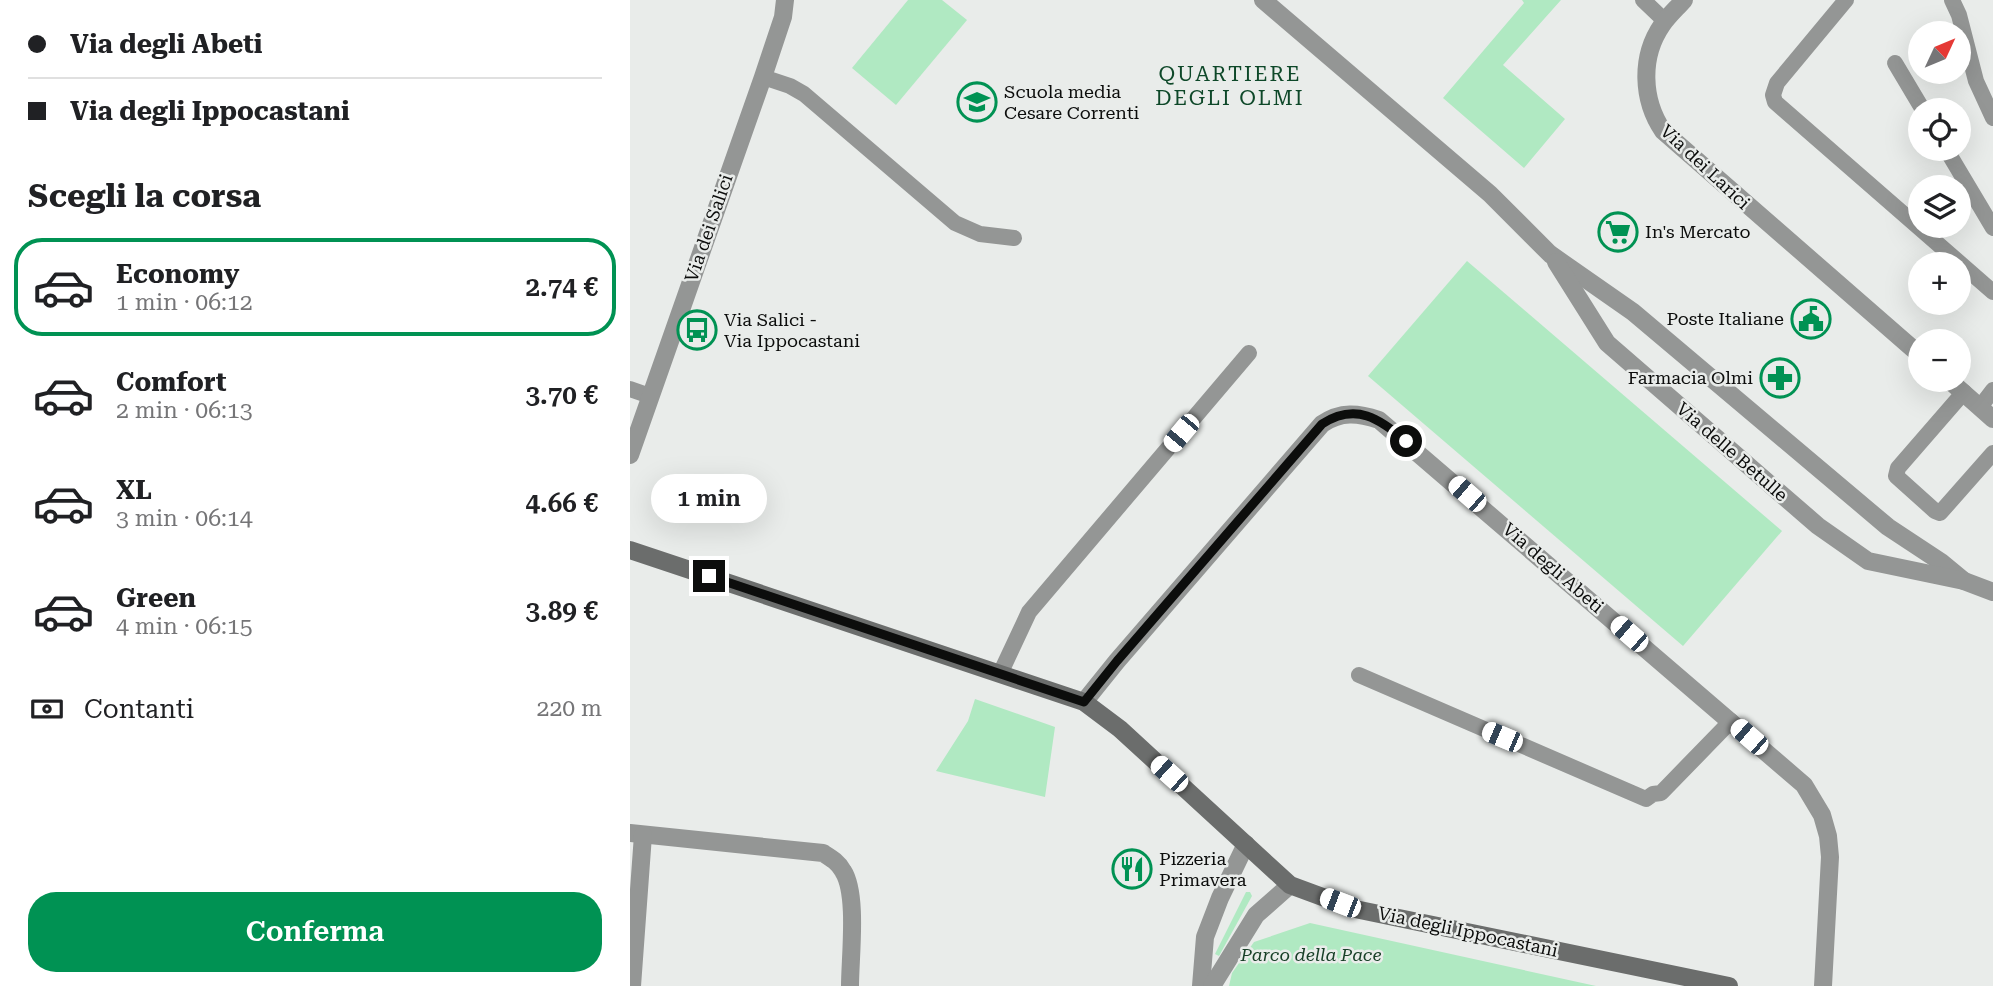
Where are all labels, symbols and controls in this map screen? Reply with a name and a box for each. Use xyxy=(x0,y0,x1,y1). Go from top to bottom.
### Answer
north arrow xyxy=(1908,21,1970,84)
map controls xyxy=(1908,21,1971,392)
text: Via degli Abeti xyxy=(70,29,263,59)
district label: QUARTIERE DEGLI OLMI xyxy=(1155,62,1305,110)
school or university icon: Scuola media Cesare Correnti xyxy=(956,81,998,123)
place label: Scuola media Cesare Correnti xyxy=(1004,81,1140,123)
text: Via degli Ippocastani xyxy=(70,96,350,126)
button: locate xyxy=(1908,98,1971,161)
street label: Via dei Larici xyxy=(1656,120,1755,213)
street label: Via dei Salici xyxy=(680,171,737,284)
button: layers xyxy=(1908,175,1971,238)
text: Scegli la corsa xyxy=(28,177,261,215)
supermarket icon: In's Mercato xyxy=(1597,211,1639,253)
place label: In's Mercato xyxy=(1645,221,1751,242)
button: + xyxy=(1908,252,1971,315)
icon: car xyxy=(32,256,95,319)
text: Economy xyxy=(116,259,239,289)
text: 2.74 € xyxy=(526,272,598,302)
text: 1 min · 06:12 xyxy=(116,289,253,316)
public building icon: Poste Italiane xyxy=(1790,298,1832,340)
place label: Poste Italiane xyxy=(1667,308,1784,329)
bus stop icon: Via Salici - Via Ippocastani xyxy=(676,309,718,351)
place label: Via Salici - Via Ippocastani xyxy=(724,309,860,351)
button: − xyxy=(1908,329,1971,392)
pharmacy icon: Farmacia Olmi xyxy=(1759,357,1801,399)
icon: car xyxy=(32,364,95,427)
text: Comfort xyxy=(116,367,226,397)
place label: Farmacia Olmi xyxy=(1628,367,1753,388)
text: 3.70 € xyxy=(526,380,598,410)
text: 2 min · 06:13 xyxy=(116,397,253,424)
street label: Via delle Betulle xyxy=(1672,398,1792,506)
car xyxy=(1160,410,1203,456)
route start xyxy=(1390,425,1422,457)
icon: car xyxy=(32,472,95,535)
car xyxy=(1445,472,1490,516)
text: XL xyxy=(116,475,152,505)
callout: 1 min xyxy=(651,475,767,524)
text: 1 min xyxy=(677,485,741,512)
text: 4.66 € xyxy=(526,488,598,518)
text: 3 min · 06:14 xyxy=(116,505,253,532)
street label: Via degli Abeti xyxy=(1499,518,1608,617)
route end xyxy=(693,560,725,592)
icon: car xyxy=(32,580,95,643)
text: Green xyxy=(116,583,196,613)
text: 3.89 € xyxy=(526,596,598,626)
car xyxy=(1607,612,1652,656)
text: 4 min · 06:15 xyxy=(116,613,253,640)
icon: cash xyxy=(28,690,66,728)
text: Contanti xyxy=(84,694,194,724)
text: 220 m xyxy=(537,695,602,722)
car xyxy=(1727,715,1772,759)
car xyxy=(1479,719,1526,755)
car xyxy=(1147,752,1192,796)
restaurant icon: Pizzeria Primavera xyxy=(1111,848,1153,890)
place label: Pizzeria Primavera xyxy=(1159,848,1247,890)
car xyxy=(1317,886,1364,920)
button: Conferma xyxy=(28,892,602,972)
street label: Via degli Ippocastani xyxy=(1376,902,1560,961)
park label: Parco della Pace xyxy=(1239,944,1382,965)

